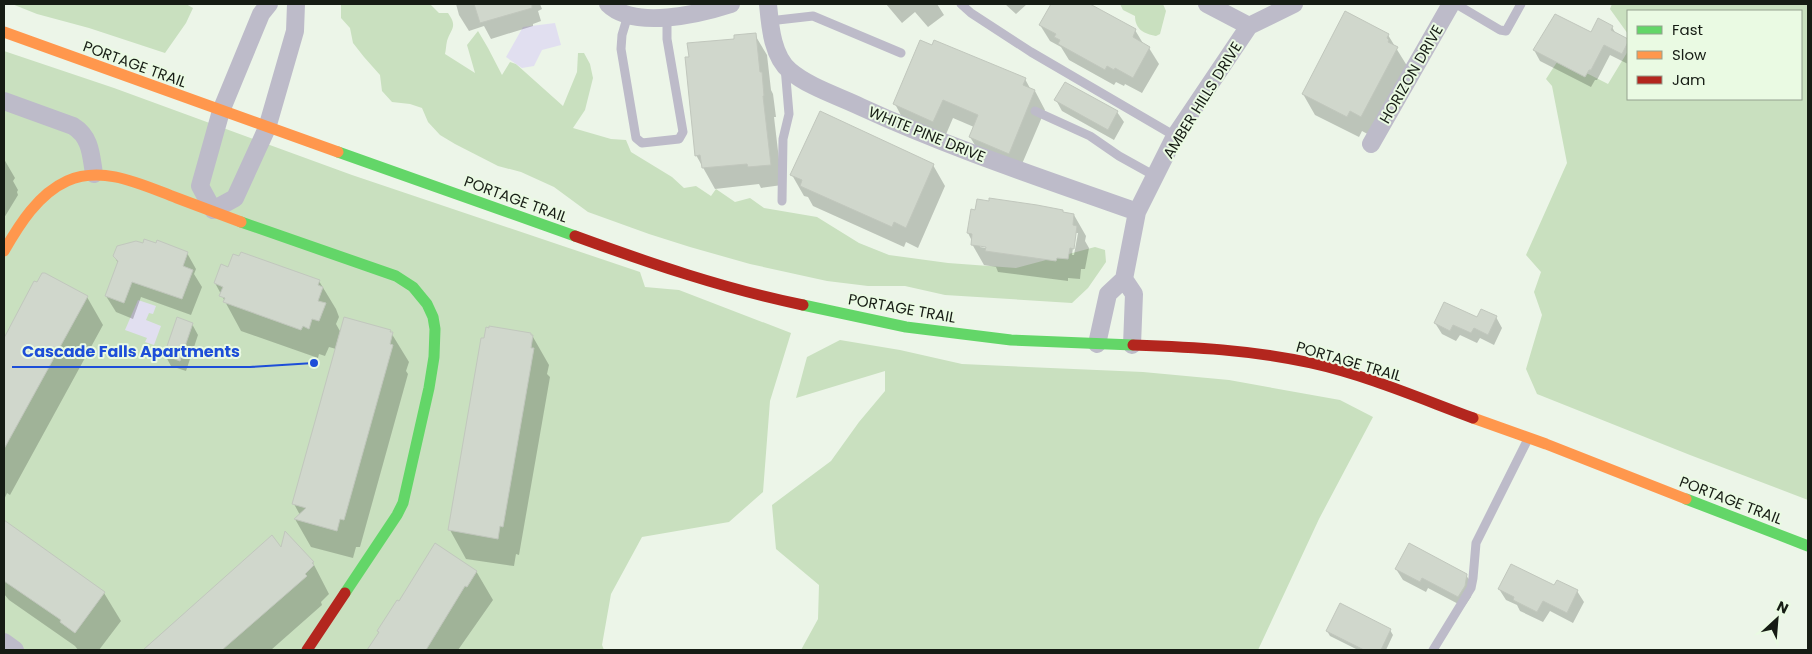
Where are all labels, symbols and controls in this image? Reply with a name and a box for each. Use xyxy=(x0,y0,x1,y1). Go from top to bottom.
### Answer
legend xyxy=(1627,10,1802,100)
text: Fast xyxy=(1672,19,1703,40)
street label: HORIZON DRIVE xyxy=(1374,21,1448,127)
street label: PORTAGE TRAIL xyxy=(80,36,190,93)
street label: AMBER HILLS DRIVE xyxy=(1158,38,1246,162)
text: Slow xyxy=(1672,44,1707,65)
text: Jam xyxy=(1672,69,1706,90)
street label: WHITE PINE DRIVE xyxy=(865,101,989,167)
street label: PORTAGE TRAIL xyxy=(461,171,571,228)
street label: PORTAGE TRAIL xyxy=(847,288,958,328)
callout: Cascade Falls Apartments xyxy=(12,336,250,367)
street label: PORTAGE TRAIL xyxy=(1294,336,1405,386)
text: Cascade Falls Apartments xyxy=(22,340,240,363)
street label: PORTAGE TRAIL xyxy=(1676,471,1786,529)
north arrow xyxy=(1752,594,1802,644)
text: N xyxy=(1774,596,1792,619)

